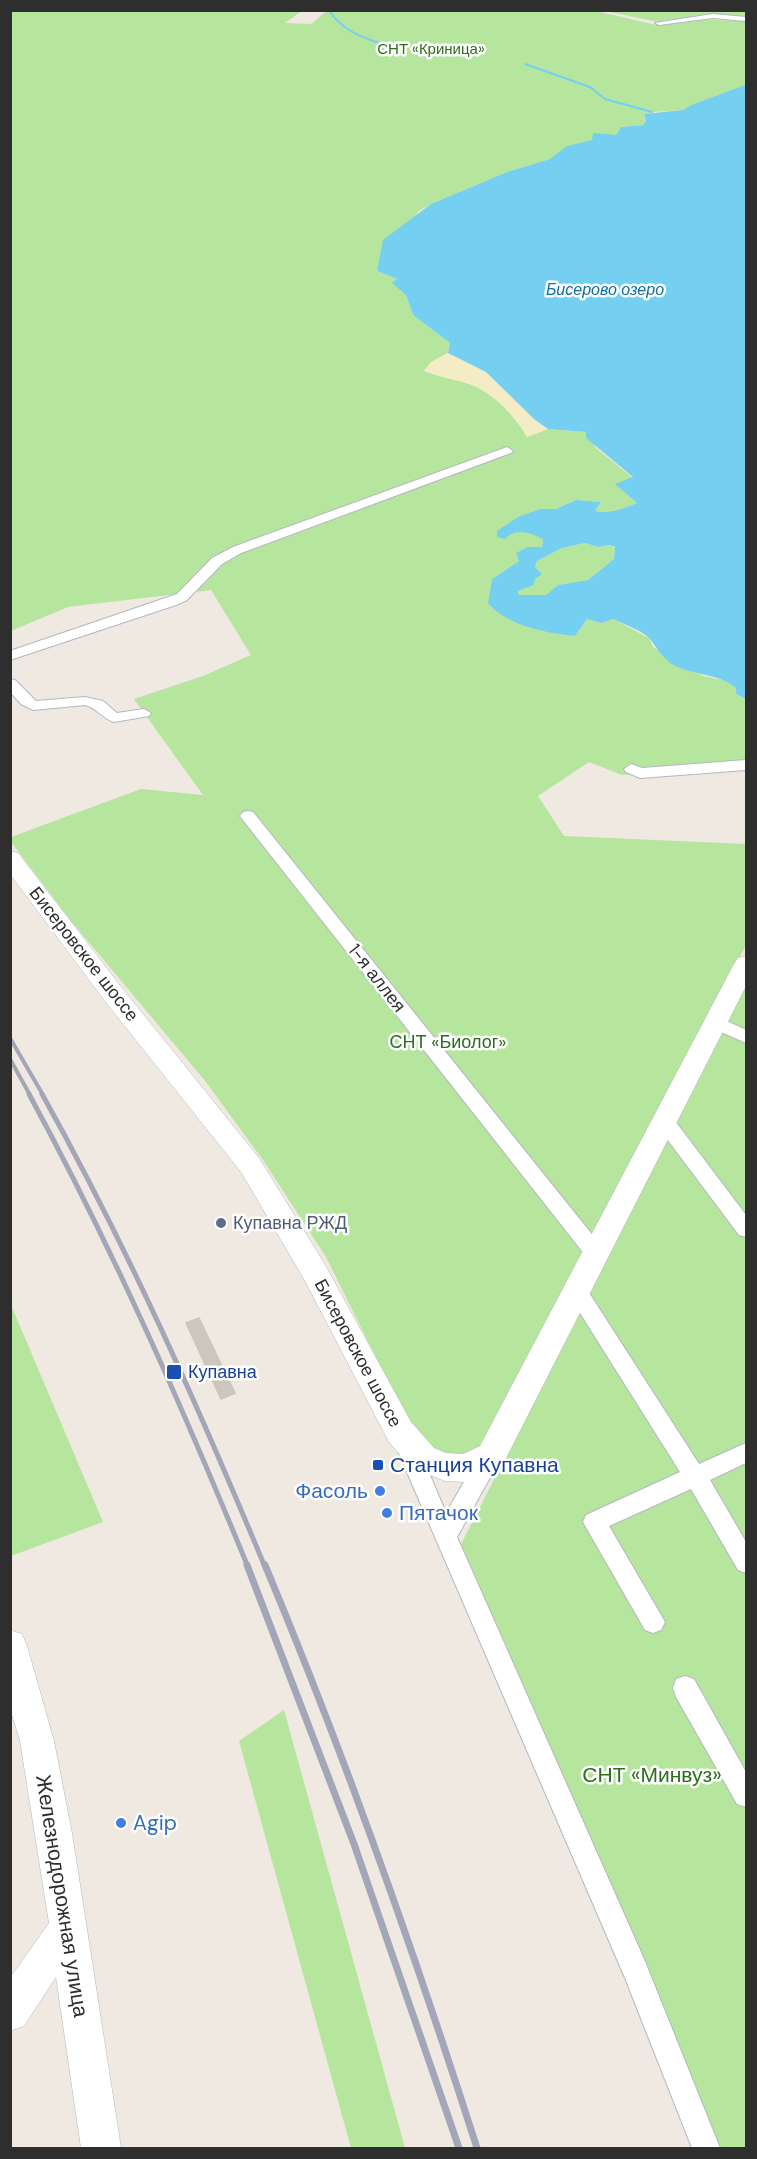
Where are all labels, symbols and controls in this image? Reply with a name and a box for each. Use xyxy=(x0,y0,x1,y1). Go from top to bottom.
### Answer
park label: СНТ «Криница» xyxy=(377,39,485,59)
water label: Бисерово озеро xyxy=(546,279,664,300)
street label: Бисеровское шоссе xyxy=(24,882,144,1026)
street label: 1-я аллея xyxy=(343,939,411,1017)
park label: СНТ «Биолог» xyxy=(390,1030,506,1054)
place label: Купавна РЖД xyxy=(233,1211,347,1235)
marker: Купавна РЖД xyxy=(214,1216,228,1230)
street label: Бисеровское шоссе xyxy=(309,1275,407,1431)
place label: Купавна xyxy=(188,1360,258,1384)
marker: Купавна xyxy=(165,1363,183,1381)
place label: Станция Купавна xyxy=(390,1451,559,1479)
marker: Станция Купавна xyxy=(371,1458,385,1472)
place label: Фасоль xyxy=(295,1477,368,1505)
marker: Фасоль xyxy=(373,1484,387,1498)
place label: Пятачок xyxy=(399,1499,479,1527)
marker: Пятачок xyxy=(380,1506,394,1520)
park label: СНТ «Минвуз» xyxy=(582,1761,722,1789)
street label: Железнодорожная улица xyxy=(29,1773,95,2020)
place label: Agip xyxy=(133,1809,177,1837)
marker: Agip xyxy=(114,1816,128,1830)

